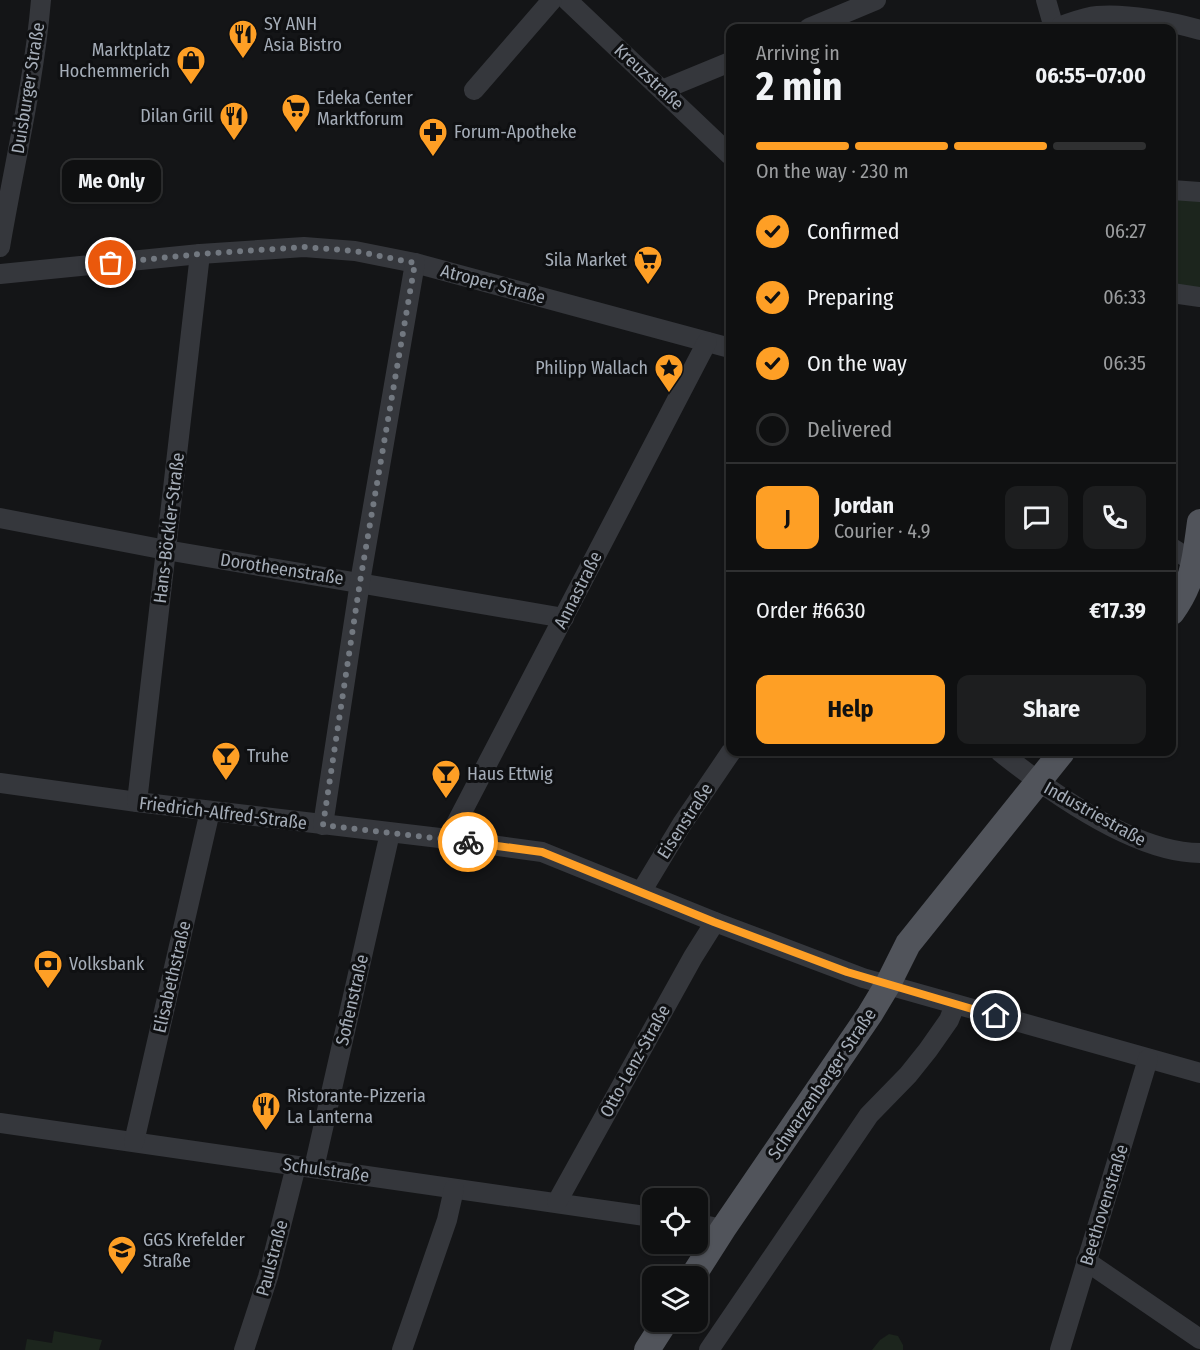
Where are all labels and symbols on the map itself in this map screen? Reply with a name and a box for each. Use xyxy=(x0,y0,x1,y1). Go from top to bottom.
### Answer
place label: SY ANH Asia Bistro xyxy=(264,13,342,56)
restaurant icon: SY ANH Asia Bistro xyxy=(227,18,259,60)
street label: Duisburger Straße xyxy=(7,21,49,155)
place label: Marktplatz Hochemmerich xyxy=(59,39,170,82)
street label: Kreuzstraße xyxy=(610,39,688,115)
shop icon: Marktplatz Hochemmerich xyxy=(175,44,207,86)
place label: Edeka Center Marktforum xyxy=(317,87,413,130)
supermarket icon: Edeka Center Marktforum xyxy=(280,92,312,134)
restaurant icon: Dilan Grill xyxy=(218,100,250,142)
place label: Dilan Grill xyxy=(140,105,213,127)
pharmacy icon: Forum-Apotheke xyxy=(417,116,449,158)
place label: Forum-Apotheke xyxy=(454,121,577,143)
callout: Me Only xyxy=(62,161,160,203)
pin xyxy=(85,237,136,288)
supermarket icon: Sila Market xyxy=(632,244,664,286)
place label: Sila Market xyxy=(545,249,627,271)
street label: Atroper Straße xyxy=(438,259,548,309)
place icon: Philipp Wallach xyxy=(653,352,685,394)
place label: Philipp Wallach xyxy=(535,357,648,379)
street label: Hans-Böckler-Straße xyxy=(149,451,189,605)
street label: Dorotheenstraße xyxy=(219,548,345,590)
street label: Annastraße xyxy=(549,548,607,632)
bar icon: Truhe xyxy=(210,740,242,782)
place label: Truhe xyxy=(247,745,289,767)
bar icon: Haus Ettwig xyxy=(430,758,462,800)
place label: Haus Ettwig xyxy=(467,763,553,785)
street label: Industriestraße xyxy=(1040,777,1150,851)
street label: Eisenstraße xyxy=(652,779,718,863)
street label: Friedrich-Alfred-Straße xyxy=(138,792,308,834)
courier xyxy=(438,812,498,872)
street label: Elisabethstraße xyxy=(148,919,196,1035)
bank icon: Volksbank xyxy=(32,948,64,990)
street label: Sofienstraße xyxy=(331,952,373,1048)
place label: Volksbank xyxy=(69,953,145,975)
pin xyxy=(970,990,1021,1041)
street label: Otto-Lenz-Straße xyxy=(595,1001,675,1121)
street label: Schwarzenberger Straße xyxy=(763,1004,881,1164)
place label: Ristorante-Pizzeria La Lanterna xyxy=(287,1085,426,1128)
restaurant icon: Ristorante-Pizzeria La Lanterna xyxy=(250,1090,282,1132)
street label: Beethovenstraße xyxy=(1075,1142,1133,1268)
street label: Schulstraße xyxy=(281,1153,371,1187)
street label: Paulstraße xyxy=(251,1217,293,1299)
place label: GGS Krefelder Straße xyxy=(143,1229,245,1272)
school or university icon: GGS Krefelder Straße xyxy=(106,1234,138,1276)

